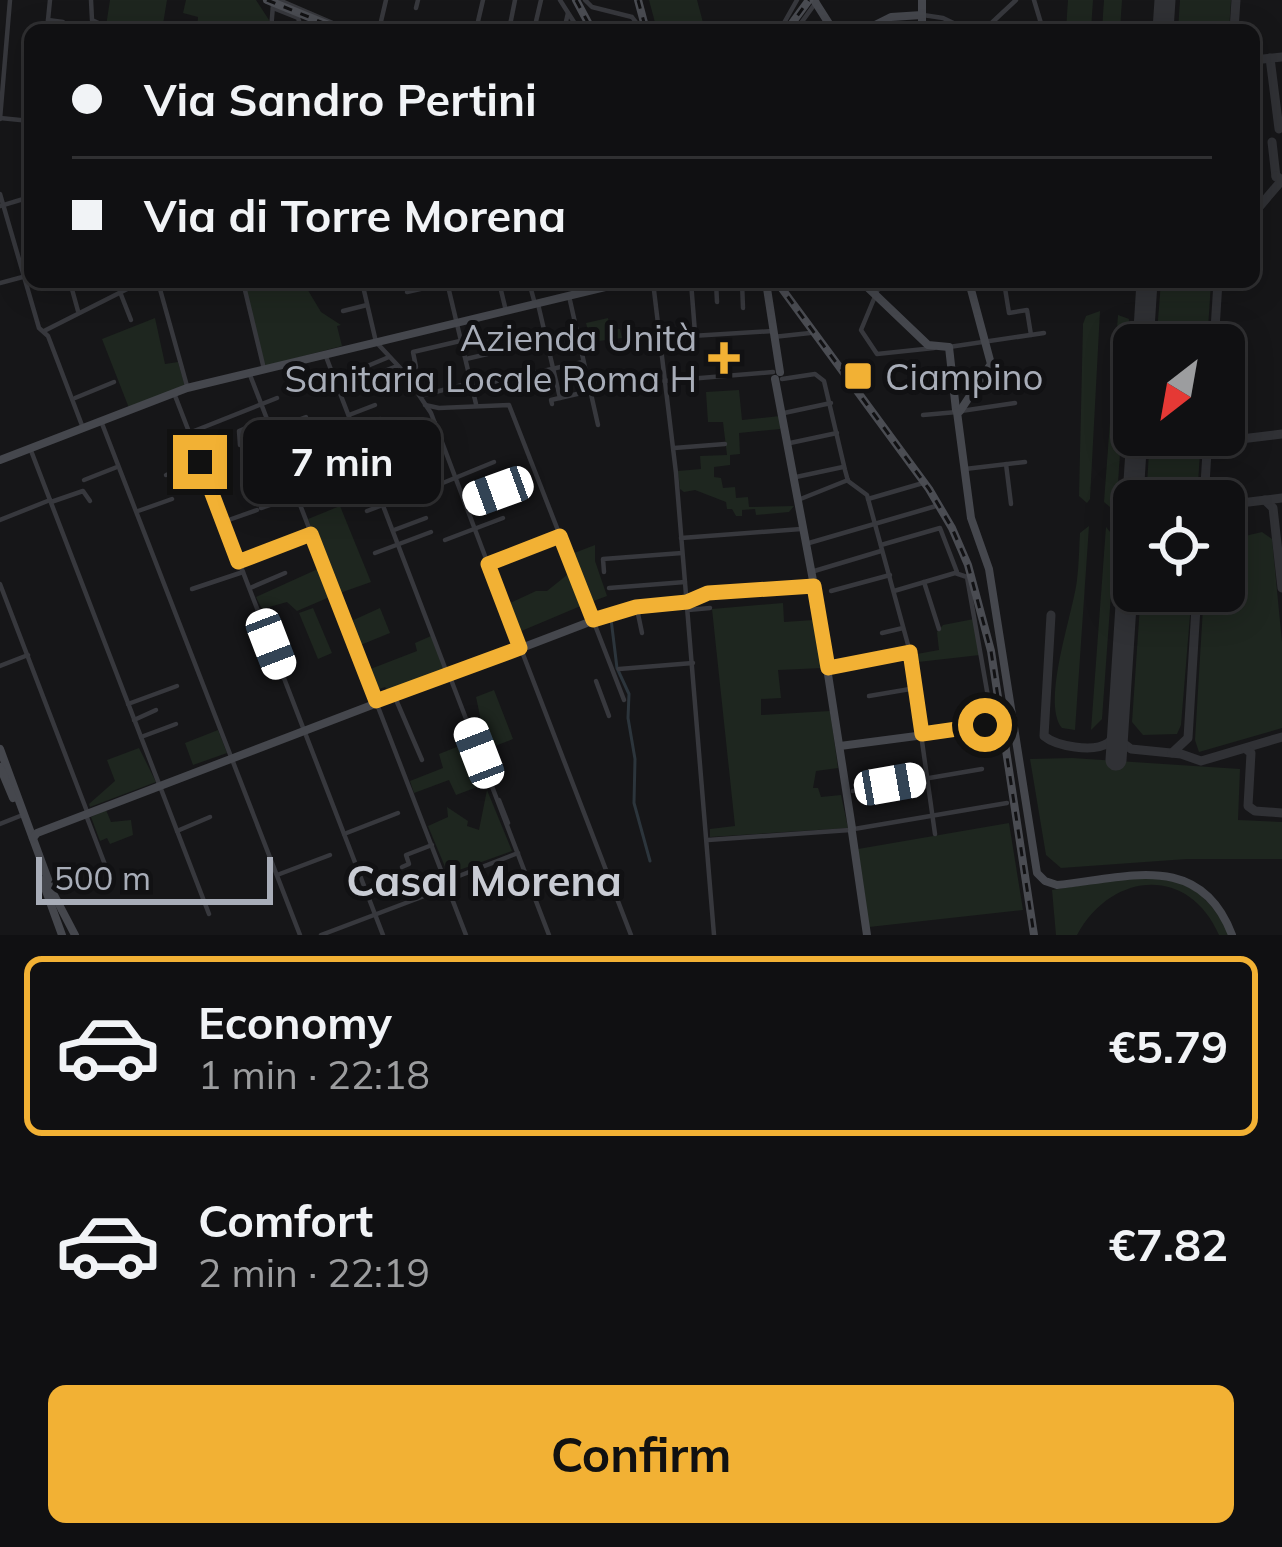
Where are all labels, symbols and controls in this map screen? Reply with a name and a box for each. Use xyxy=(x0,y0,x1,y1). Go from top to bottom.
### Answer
text: Via Sandro Pertini xyxy=(144,71,537,127)
text: Via di Torre Morena xyxy=(144,187,566,243)
place label: Azienda Unità Sanitaria Locale Roma H xyxy=(284,315,697,401)
north arrow xyxy=(1113,324,1245,456)
map controls xyxy=(1113,324,1245,612)
marker: Azienda Unità Sanitaria Locale Roma H xyxy=(708,342,740,374)
place label: Ciampino xyxy=(885,354,1043,399)
marker: Ciampino xyxy=(842,360,874,392)
callout: 7 min xyxy=(242,420,440,504)
route end xyxy=(173,435,227,489)
text: 7 min xyxy=(291,437,393,486)
car xyxy=(458,462,538,520)
button: locate xyxy=(1113,480,1245,612)
car xyxy=(241,604,301,684)
route start xyxy=(958,698,1012,752)
car xyxy=(449,713,509,793)
car xyxy=(851,760,929,808)
scale bar xyxy=(36,851,273,904)
district label: Casal Morena xyxy=(346,854,622,907)
text: 500 m xyxy=(54,857,151,898)
icon: car xyxy=(54,992,162,1100)
text: Economy xyxy=(198,994,392,1050)
text: €5.79 xyxy=(1109,1018,1228,1074)
text: 1 min · 22:18 xyxy=(198,1050,430,1099)
icon: car xyxy=(54,1190,162,1298)
text: Comfort xyxy=(198,1192,373,1248)
text: €7.82 xyxy=(1109,1216,1228,1272)
text: 2 min · 22:19 xyxy=(198,1248,430,1297)
button: Confirm xyxy=(48,1385,1234,1523)

